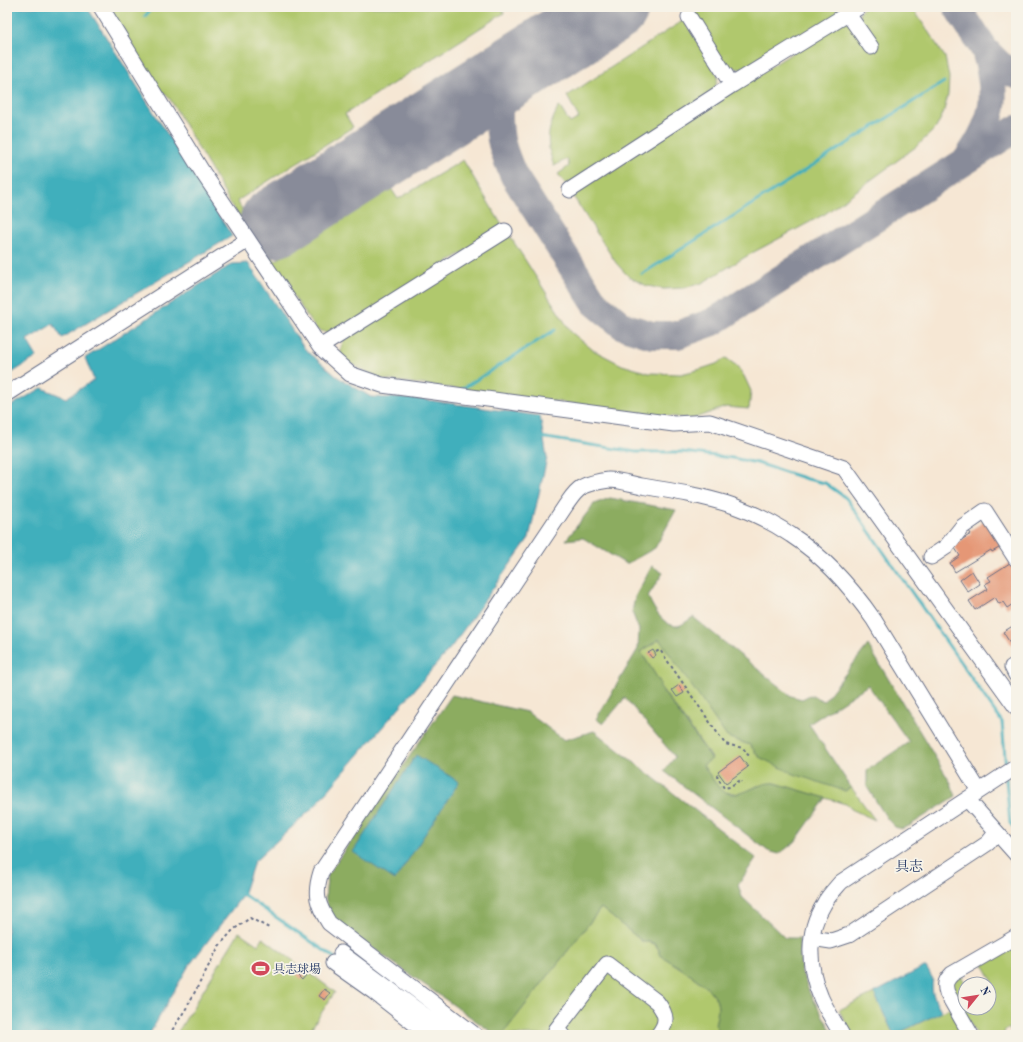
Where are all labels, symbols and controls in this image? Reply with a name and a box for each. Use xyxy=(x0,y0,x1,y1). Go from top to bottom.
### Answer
district label: 具志 xyxy=(895,859,923,874)
sports icon: 具志球場 xyxy=(250,959,270,979)
place label: 具志球場 xyxy=(273,962,321,976)
north arrow xyxy=(957,976,997,1016)
text: N xyxy=(977,985,992,999)

